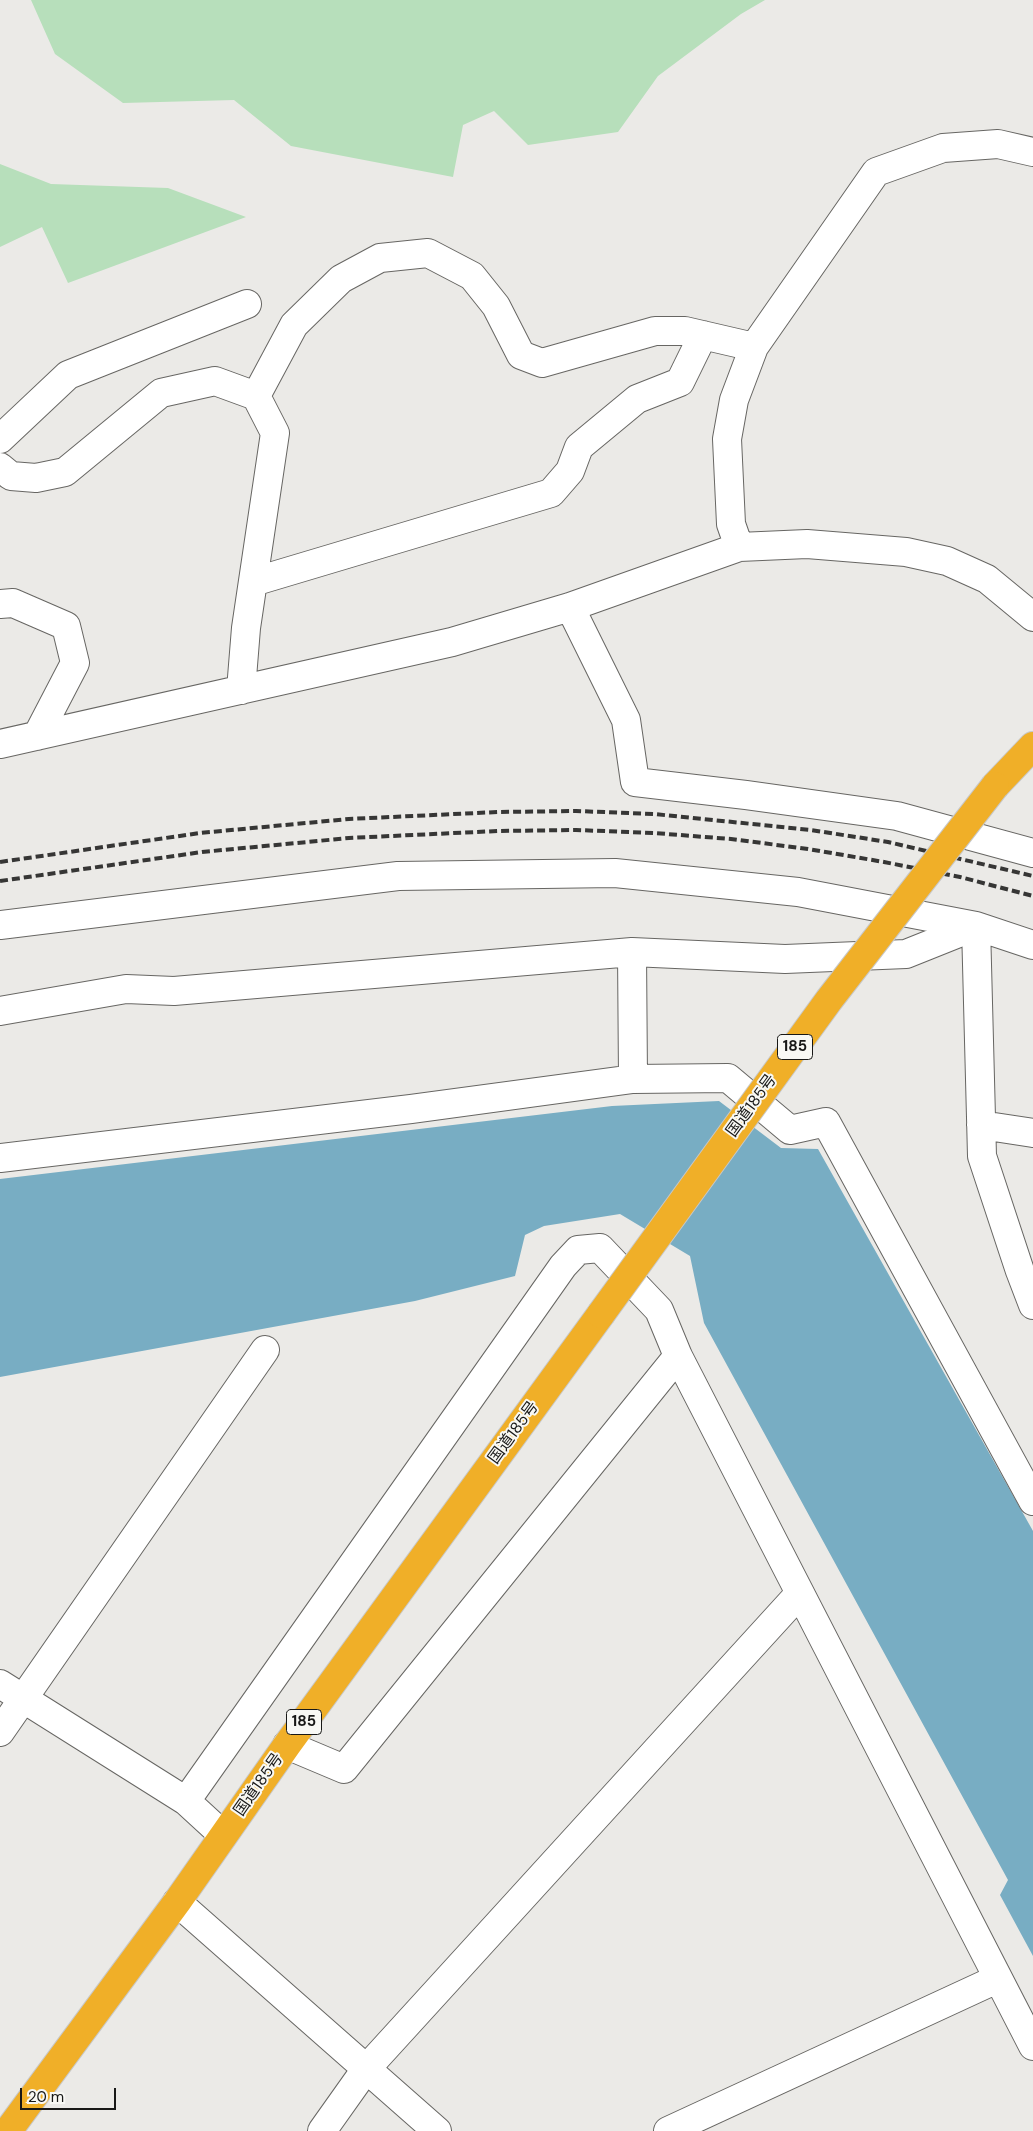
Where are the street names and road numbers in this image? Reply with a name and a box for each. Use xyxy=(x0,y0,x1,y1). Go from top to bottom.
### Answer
road number: 185 xyxy=(778,1034,812,1060)
street label: 国道185号 xyxy=(723,1071,781,1141)
street label: 国道185号 xyxy=(485,1398,543,1468)
road number: 185 xyxy=(286,1710,322,1734)
street label: 国道185号 xyxy=(230,1750,288,1820)

